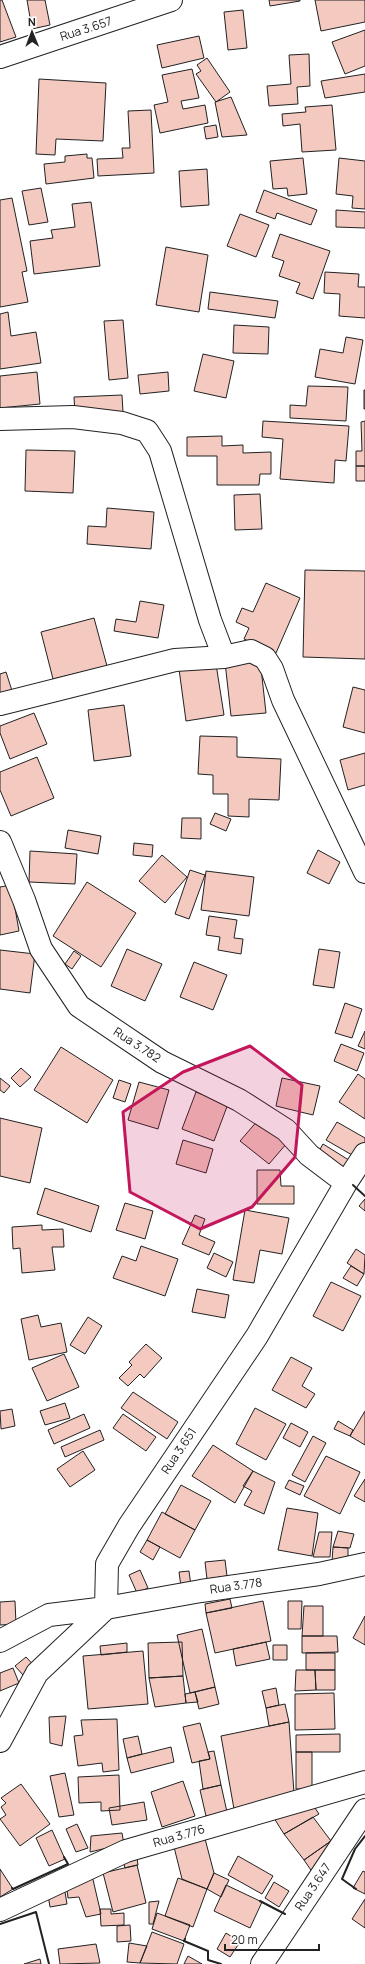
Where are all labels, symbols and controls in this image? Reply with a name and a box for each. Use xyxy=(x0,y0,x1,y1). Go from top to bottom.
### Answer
north arrow xyxy=(12,12,52,52)
street label: Rua 3.657 xyxy=(58,12,114,45)
text: N xyxy=(28,14,36,29)
street label: Rua 3.782 xyxy=(110,1023,164,1066)
street label: Rua 3.651 xyxy=(157,1424,200,1477)
street label: Rua 3.778 xyxy=(209,1573,263,1598)
street label: Rua 3.776 xyxy=(151,1820,207,1851)
street label: Rua 3.647 xyxy=(290,1860,335,1914)
scale bar xyxy=(225,1926,319,1952)
text: 20 m xyxy=(231,1931,258,1948)

